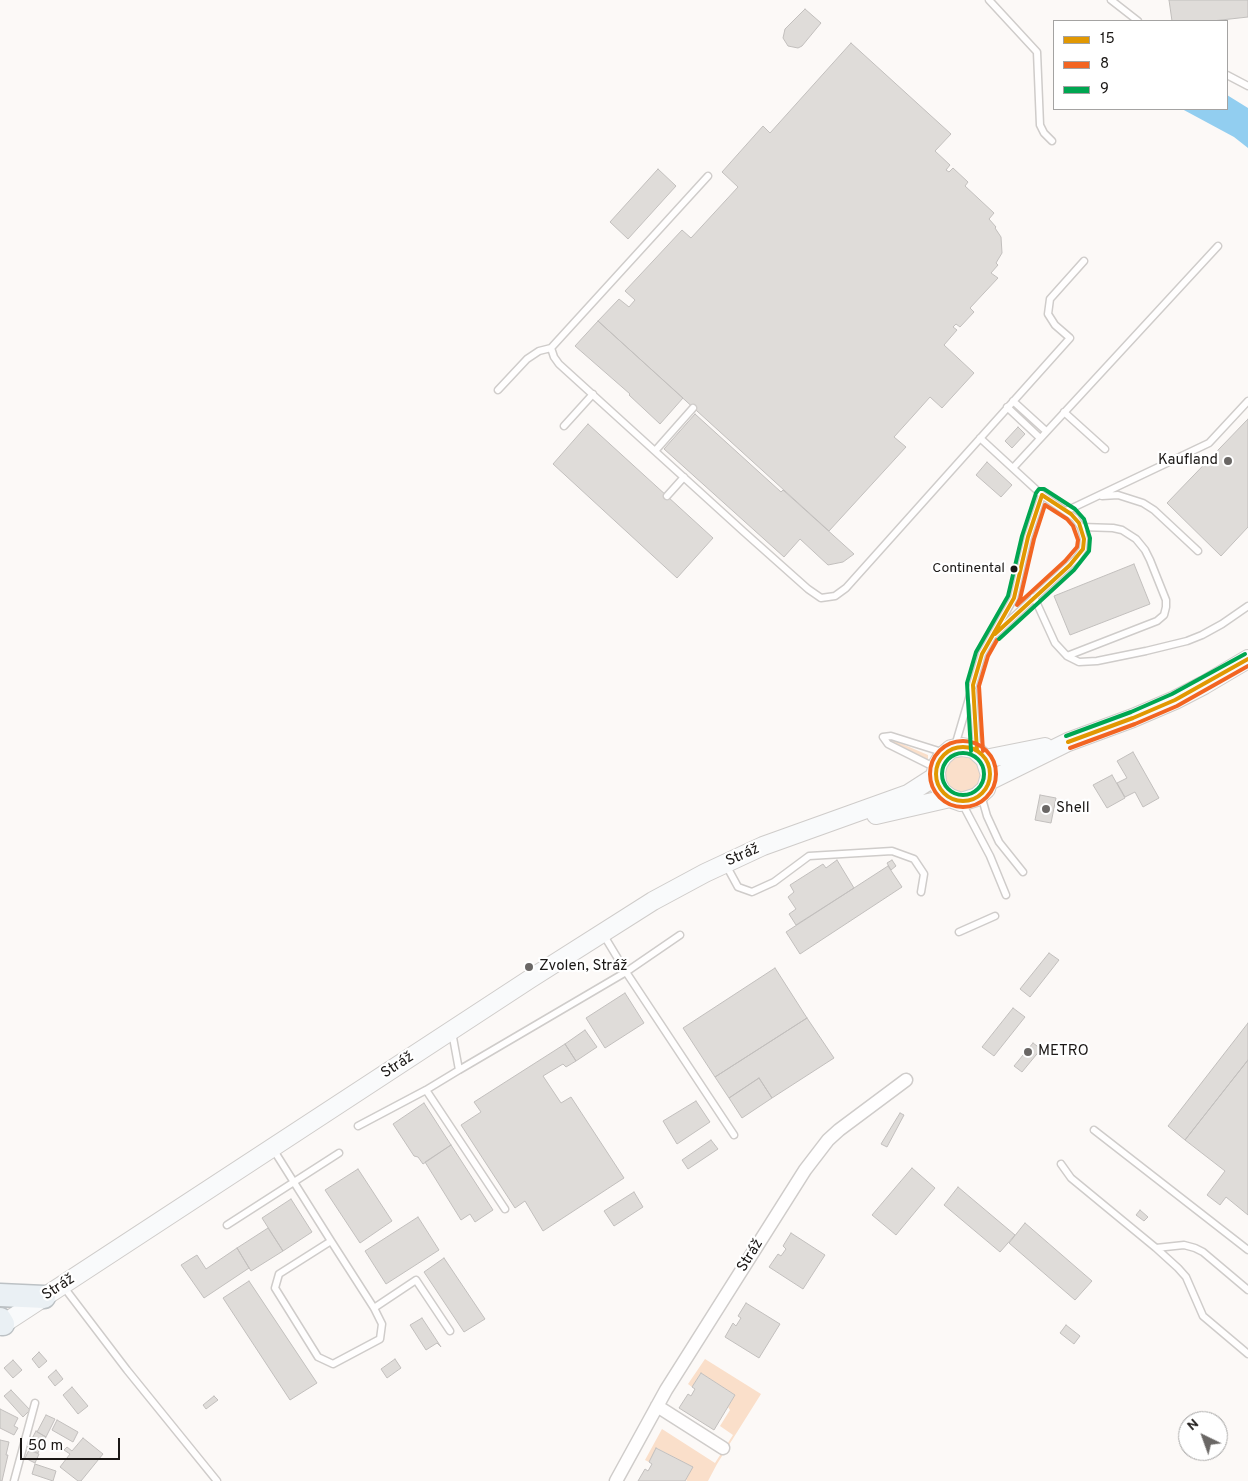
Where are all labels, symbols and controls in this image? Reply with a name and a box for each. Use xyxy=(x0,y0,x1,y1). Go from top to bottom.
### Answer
legend xyxy=(1053,20,1228,110)
text: 15 xyxy=(1100,30,1115,49)
text: 8 xyxy=(1100,55,1109,74)
text: 9 xyxy=(1100,80,1109,99)
place label: Kaufland xyxy=(1158,452,1218,470)
marker: Kaufland xyxy=(1222,455,1234,467)
place label: Continental xyxy=(932,561,1005,577)
marker: Continental xyxy=(1009,564,1019,574)
place label: Shell xyxy=(1056,800,1090,818)
marker: Shell xyxy=(1040,803,1052,815)
street label: Stráž xyxy=(723,841,763,871)
place label: Zvolen, Stráž xyxy=(539,958,628,976)
marker: Zvolen, Stráž xyxy=(523,961,535,973)
place label: METRO xyxy=(1038,1043,1089,1061)
marker: METRO xyxy=(1022,1046,1034,1058)
street label: Stráž xyxy=(378,1049,418,1083)
street label: Stráž xyxy=(734,1236,768,1276)
street label: Stráž xyxy=(39,1271,79,1305)
north arrow xyxy=(1178,1411,1228,1461)
text: N xyxy=(1184,1416,1203,1435)
scale bar xyxy=(22,1428,122,1460)
text: 50 m xyxy=(28,1437,63,1456)

